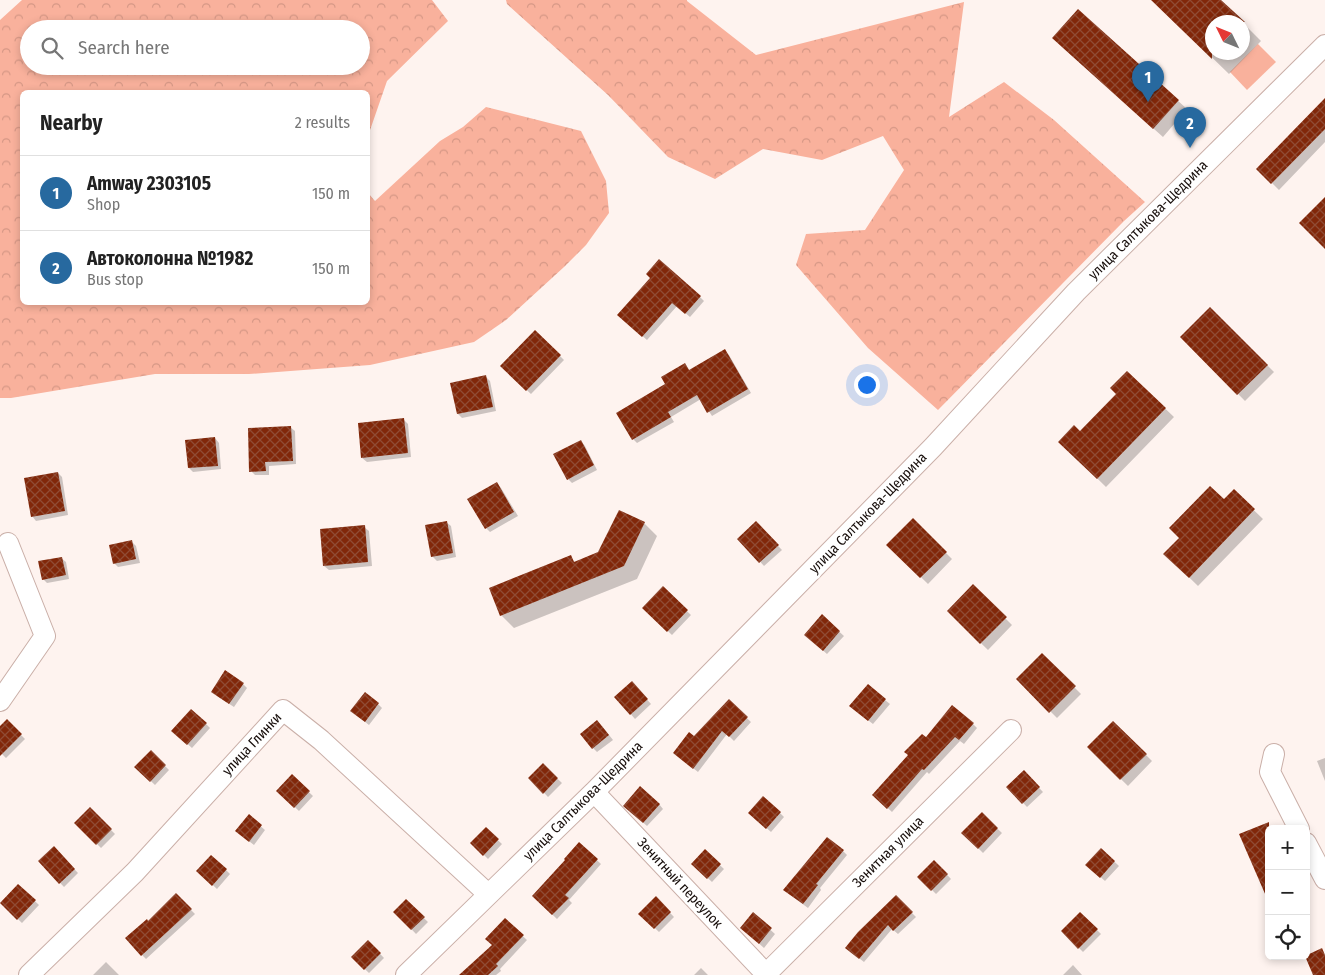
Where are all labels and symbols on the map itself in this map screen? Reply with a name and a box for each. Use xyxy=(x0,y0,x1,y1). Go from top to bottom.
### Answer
north arrow xyxy=(1205,15,1250,60)
pin: 1 xyxy=(1132,61,1164,102)
pin: 2 xyxy=(1174,107,1206,148)
street label: улица Салтыкова-Щедрина xyxy=(1085,157,1211,283)
your location xyxy=(854,372,880,398)
street label: улица Салтыкова-Щедрина xyxy=(806,449,930,577)
street label: улица Глинки xyxy=(219,709,285,779)
street label: улица Салтыкова-Щедрина xyxy=(520,738,646,864)
street label: Зенитная улица xyxy=(849,813,927,891)
street label: Зенитный переулок xyxy=(634,834,727,932)

